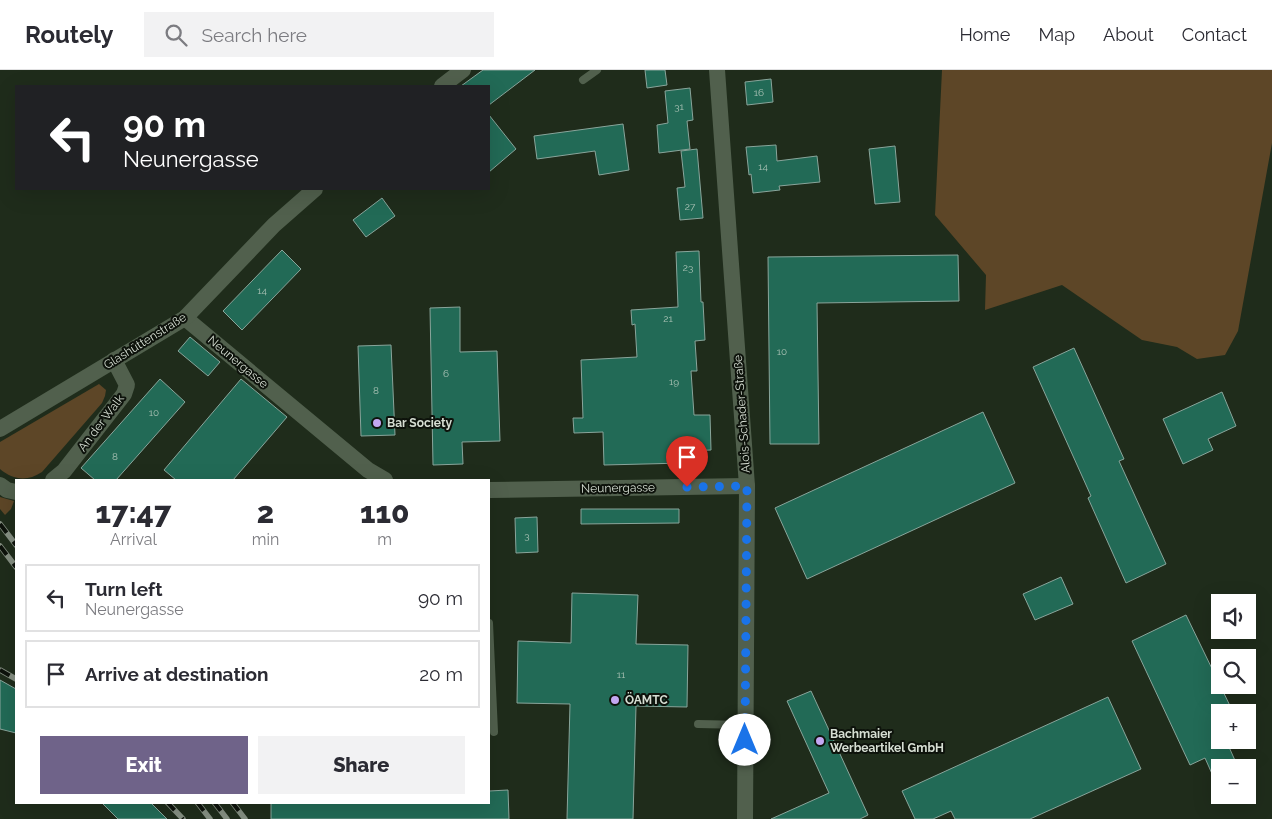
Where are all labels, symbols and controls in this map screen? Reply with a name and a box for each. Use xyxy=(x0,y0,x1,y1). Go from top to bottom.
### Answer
search box xyxy=(144,12,494,57)
text: Routely xyxy=(25,20,114,49)
icon: search xyxy=(162,21,190,49)
text: Search here xyxy=(202,24,307,46)
text: Home xyxy=(959,24,1010,45)
text: Map xyxy=(1038,24,1075,45)
text: About xyxy=(1103,24,1154,45)
text: Contact xyxy=(1182,24,1247,45)
house number: 16 xyxy=(754,87,764,98)
house number: 31 xyxy=(674,101,685,112)
text: 90 m xyxy=(123,104,206,145)
icon: left xyxy=(40,105,105,170)
text: Neunergasse xyxy=(123,146,259,172)
house number: 14 xyxy=(758,161,768,172)
house number: 27 xyxy=(685,201,696,212)
house number: 23 xyxy=(683,262,693,273)
house number: 14 xyxy=(257,285,267,296)
street label: Glashüttenstraße xyxy=(101,310,189,372)
house number: 21 xyxy=(663,313,673,324)
street label: Neunergasse xyxy=(205,333,271,391)
house number: 10 xyxy=(777,346,787,357)
street label: Alois-Schader-Straße xyxy=(731,354,753,474)
house number: 6 xyxy=(443,368,449,379)
house number: 19 xyxy=(669,376,679,387)
house number: 8 xyxy=(373,385,379,396)
street label: An der Walk xyxy=(75,391,127,454)
house number: 10 xyxy=(149,407,159,418)
place label: Bar Society xyxy=(387,416,452,430)
marker: Bar Society xyxy=(371,417,383,429)
pin xyxy=(666,436,708,487)
icon: arrive xyxy=(673,443,701,471)
house number: 8 xyxy=(112,451,118,462)
street label: Neunergasse xyxy=(581,480,655,496)
text: 17:47 xyxy=(96,495,171,530)
text: 2 xyxy=(257,495,274,530)
text: 110 xyxy=(360,495,409,530)
text: Arrival xyxy=(110,530,157,549)
text: min xyxy=(252,530,279,549)
text: m xyxy=(377,530,392,549)
house number: 3 xyxy=(524,530,530,541)
text: Turn left xyxy=(85,578,162,600)
icon: left xyxy=(42,584,70,612)
text: 90 m xyxy=(418,587,463,609)
map controls xyxy=(1211,594,1256,804)
button: sound xyxy=(1211,594,1256,639)
text: Neunergasse xyxy=(85,600,184,619)
button: search xyxy=(1211,649,1256,694)
icon: arrive xyxy=(42,660,70,688)
text: Arrive at destination xyxy=(85,663,269,685)
text: 20 m xyxy=(419,663,463,685)
house number: 11 xyxy=(617,669,626,680)
place label: ÖAMTC xyxy=(625,692,668,707)
marker: ÖAMTC xyxy=(609,694,621,706)
button: + xyxy=(1211,704,1256,749)
position arrow xyxy=(718,713,770,765)
place label: Bachmaier Werbeartikel GmbH xyxy=(830,727,944,755)
marker: Bachmaier Werbeartikel GmbH xyxy=(814,735,826,747)
button: Exit xyxy=(40,736,248,794)
button: Share xyxy=(258,736,465,794)
button: − xyxy=(1211,759,1256,804)

